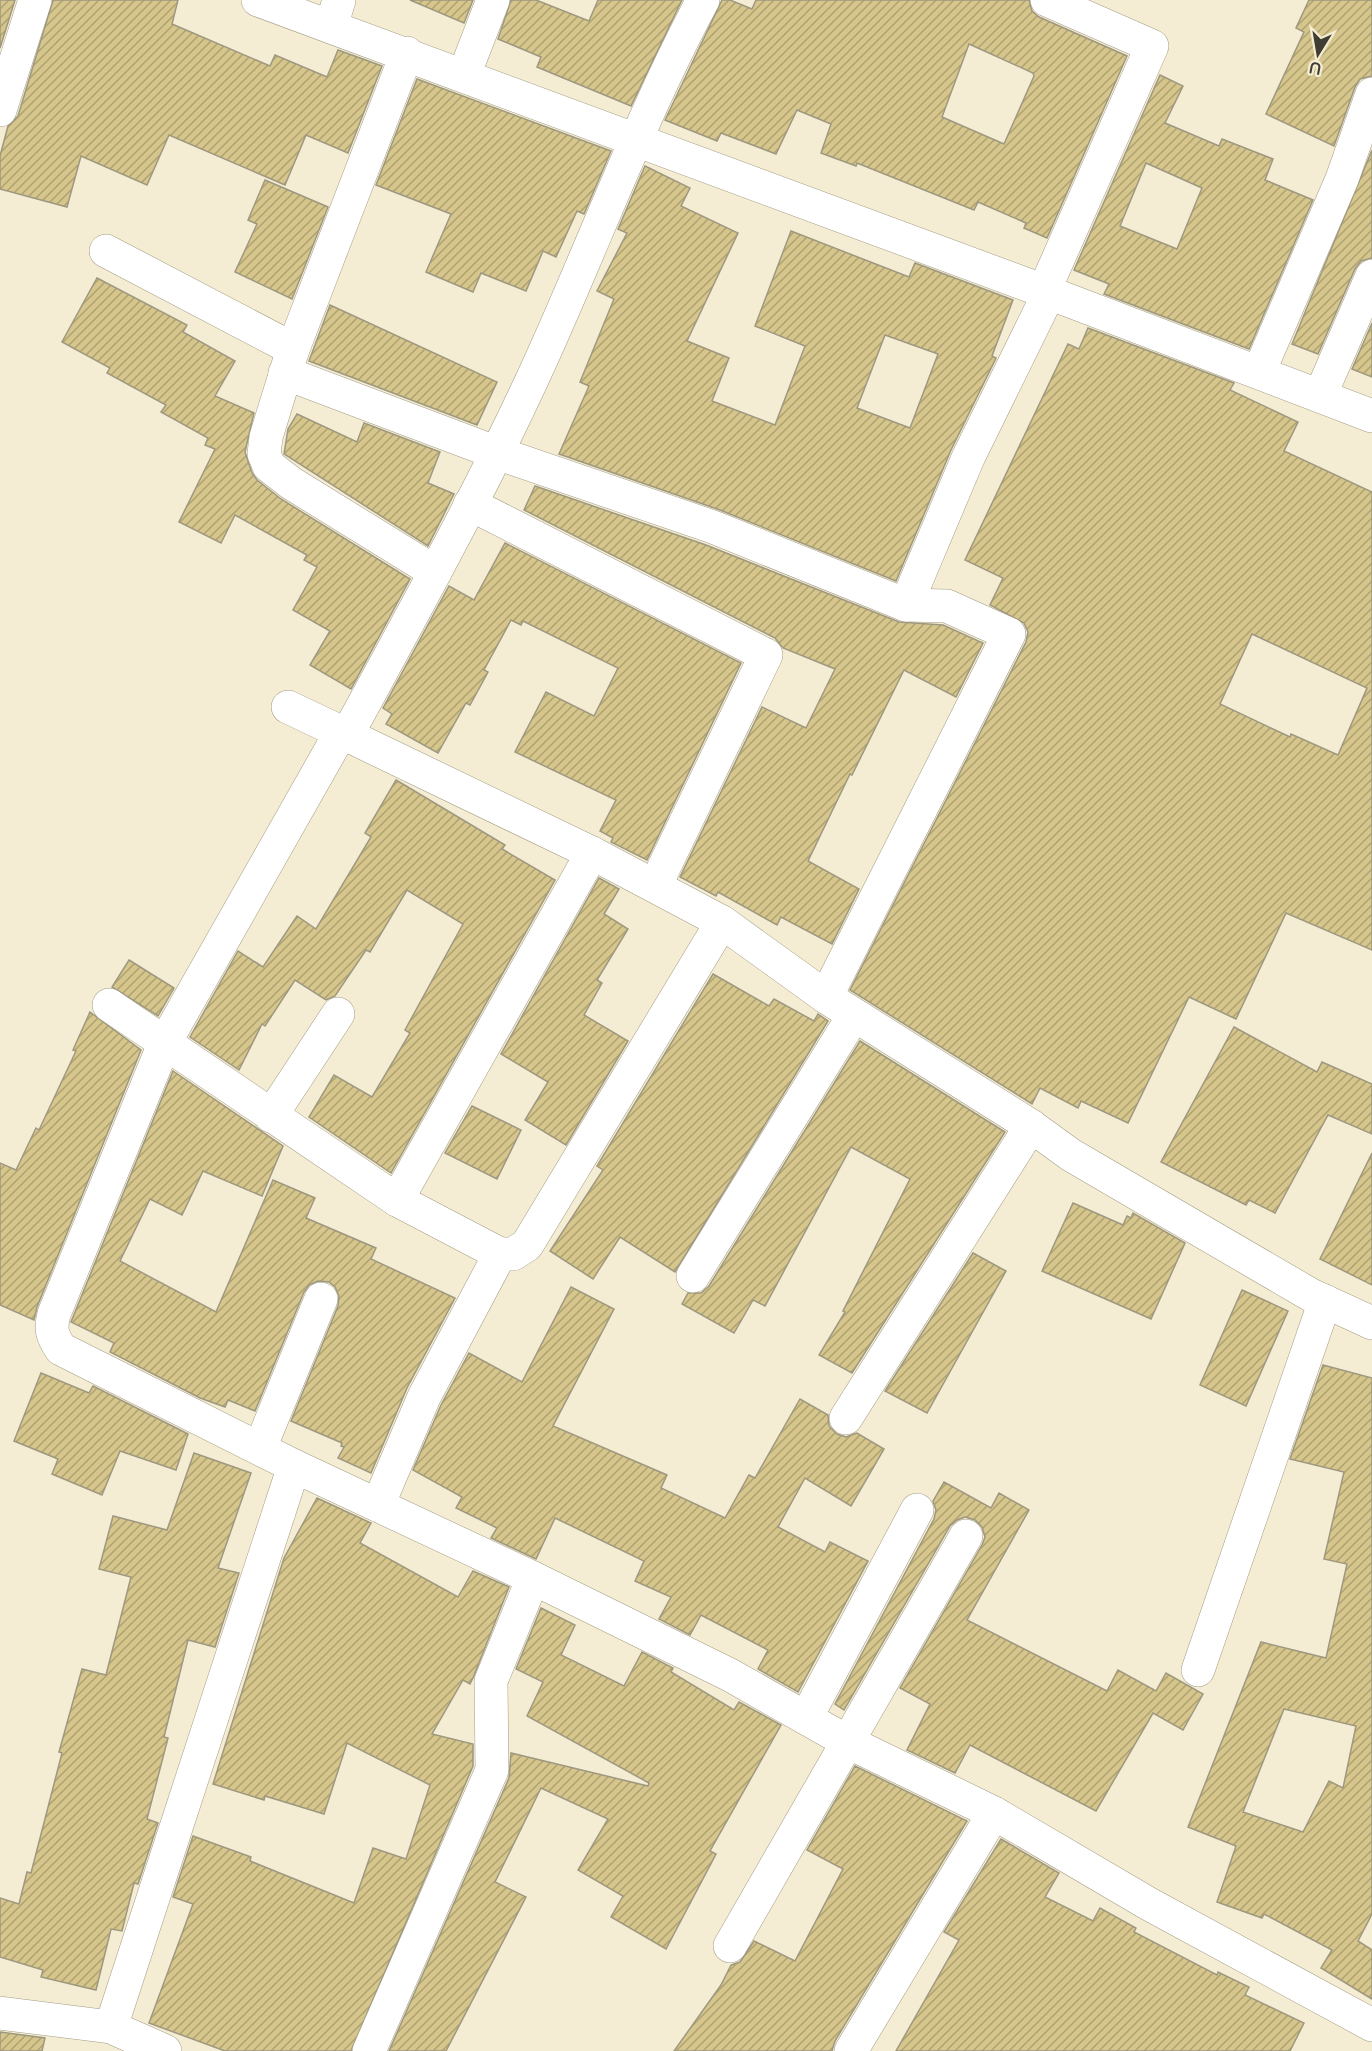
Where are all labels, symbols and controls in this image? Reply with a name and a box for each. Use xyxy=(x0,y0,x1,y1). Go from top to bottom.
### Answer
north arrow xyxy=(1288,24,1348,84)
text: U xyxy=(1307,57,1323,79)

